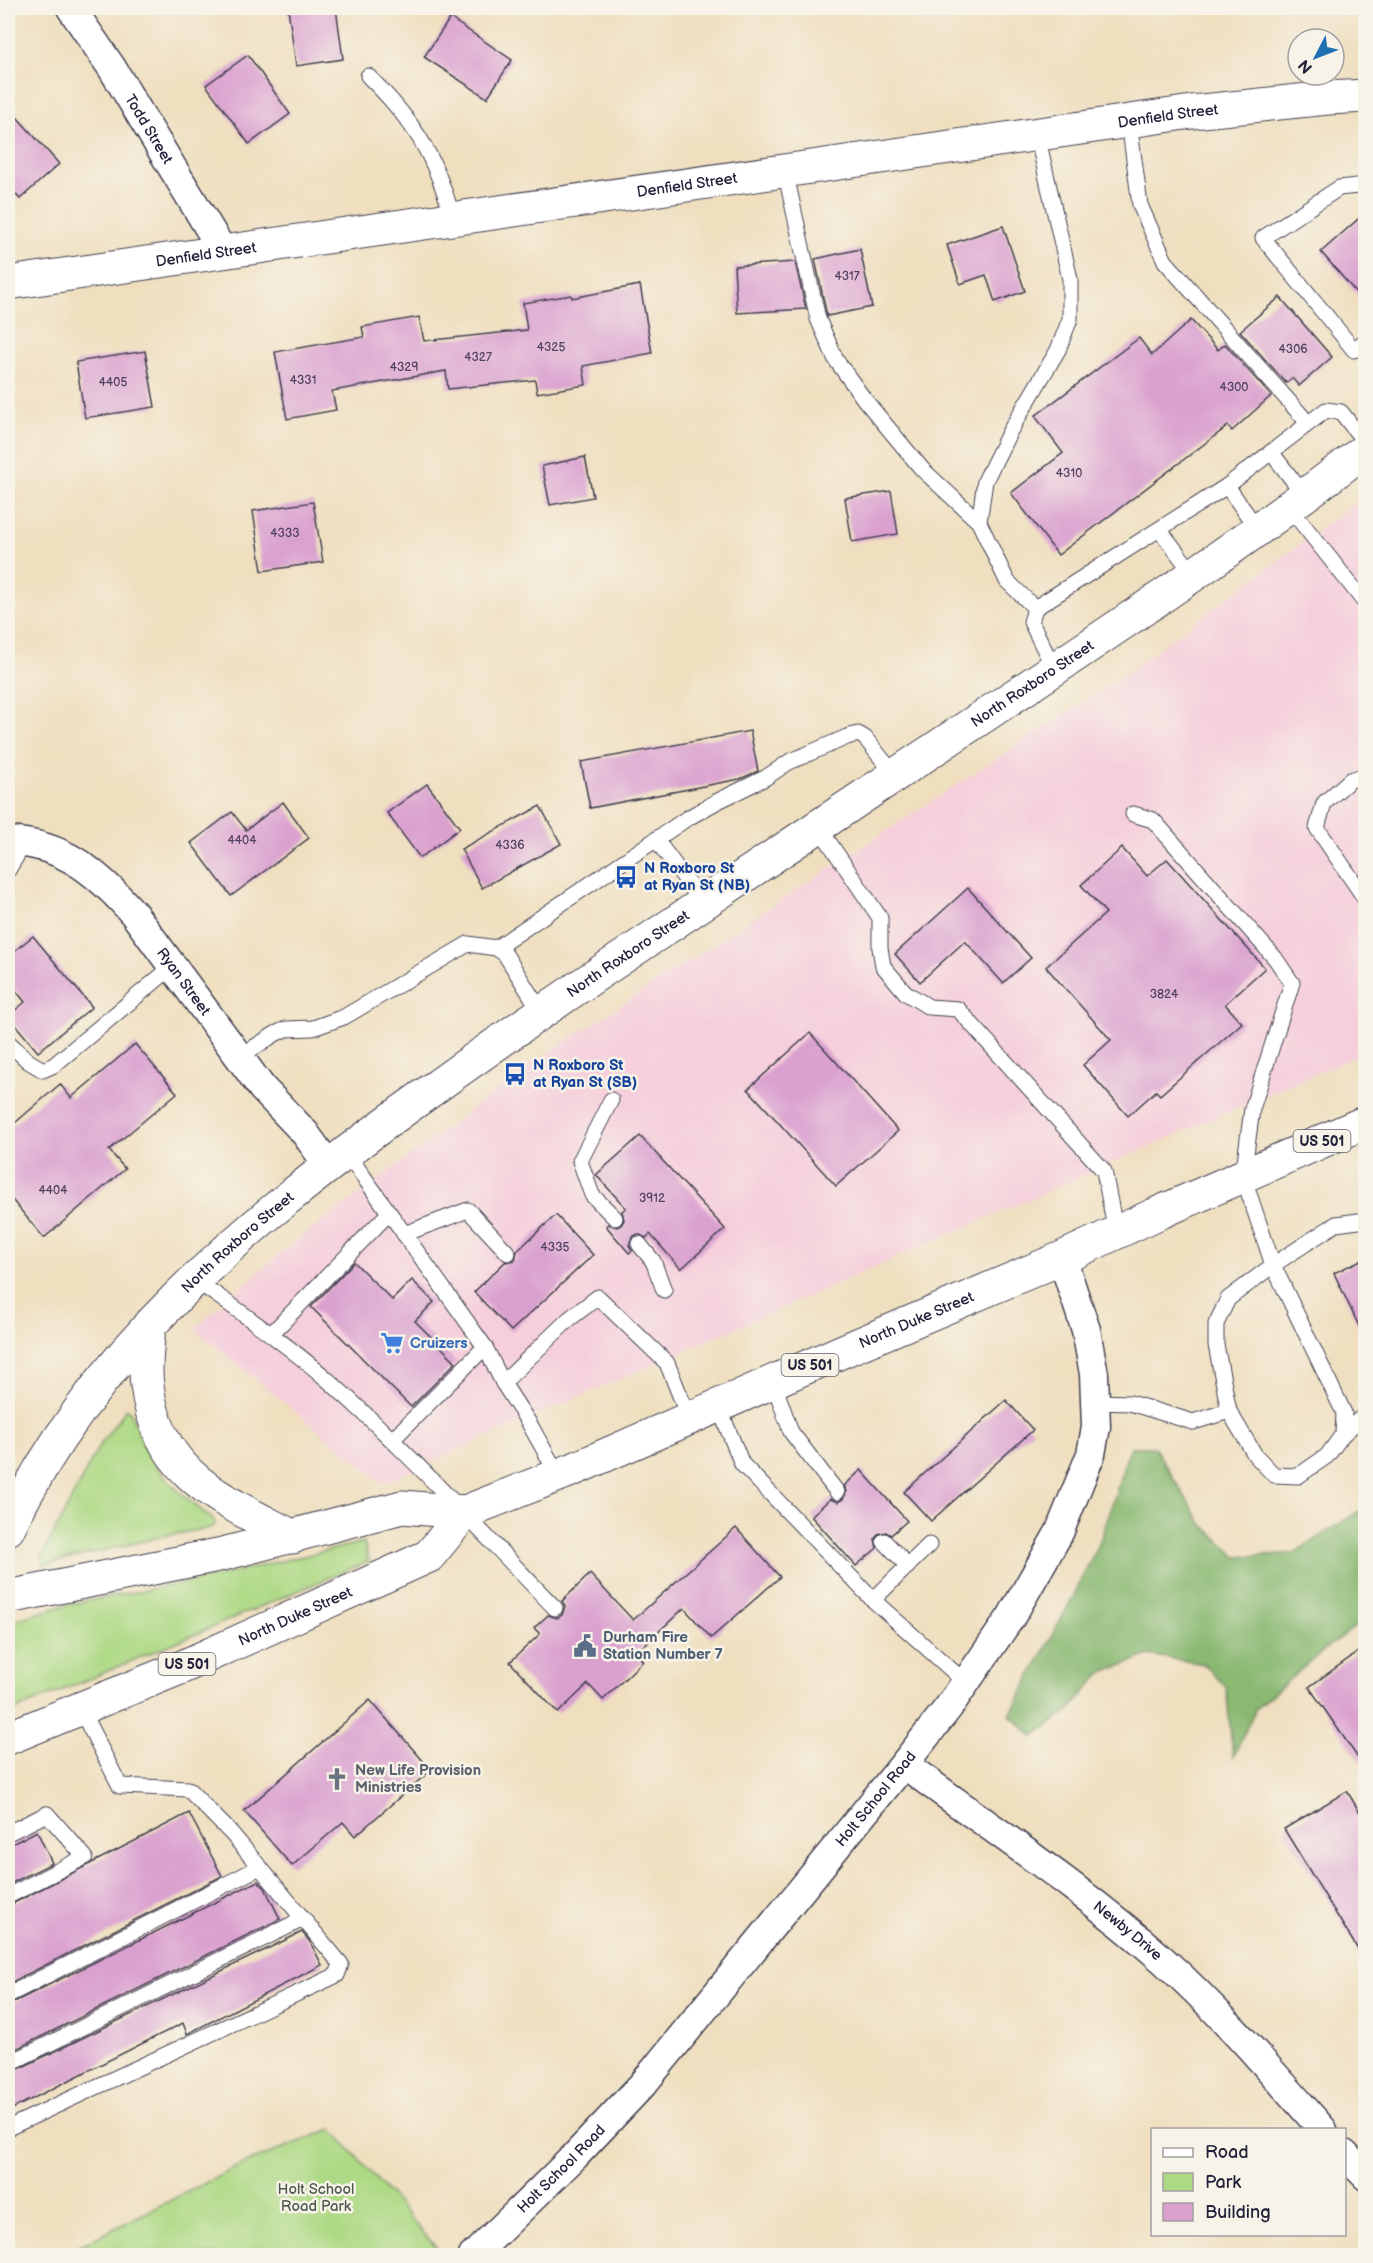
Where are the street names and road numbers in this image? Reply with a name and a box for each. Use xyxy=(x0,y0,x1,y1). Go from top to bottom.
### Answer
street label: Todd Street xyxy=(121,91,178,168)
street label: Denfield Street xyxy=(1117,100,1220,132)
street label: Denfield Street xyxy=(636,168,739,202)
street label: Denfield Street xyxy=(155,238,258,271)
street label: North Roxboro Street xyxy=(967,636,1098,732)
street label: North Roxboro Street xyxy=(563,906,693,1002)
street label: Ryan Street xyxy=(153,944,215,1019)
road number: US 501 xyxy=(1294,1130,1350,1152)
street label: North Roxboro Street xyxy=(177,1187,298,1297)
street label: North Duke Street xyxy=(856,1287,977,1353)
road number: US 501 xyxy=(782,1354,838,1376)
street label: North Duke Street xyxy=(235,1582,355,1650)
road number: US 501 xyxy=(158,1653,216,1675)
street label: Holt School Road xyxy=(831,1747,920,1850)
street label: Newby Drive xyxy=(1090,1897,1166,1965)
street label: Holt School Road xyxy=(513,2121,609,2217)

